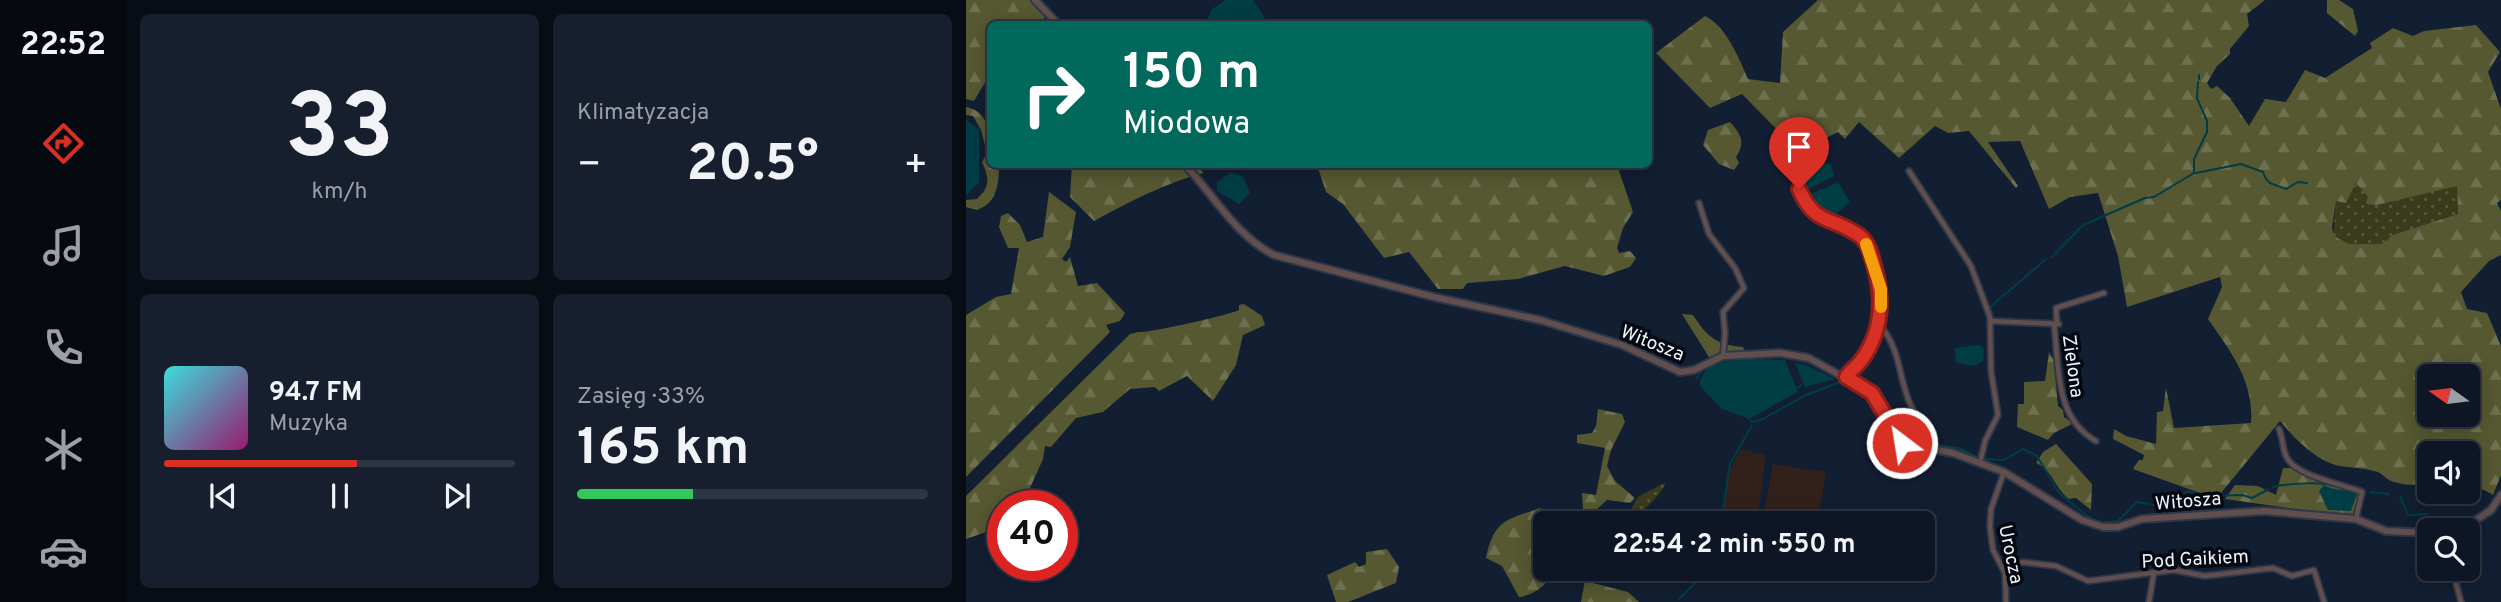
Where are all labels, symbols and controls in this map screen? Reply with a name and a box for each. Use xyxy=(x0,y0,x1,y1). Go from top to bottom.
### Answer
text: 22:52 xyxy=(20,26,106,66)
text: 150 m xyxy=(1123,44,1260,106)
icon: right xyxy=(1008,49,1099,140)
text: 33 xyxy=(285,75,394,190)
text: Klimatyzacja xyxy=(577,99,709,128)
text: Miodowa xyxy=(1123,105,1250,145)
pin xyxy=(1769,117,1829,189)
icon: directions xyxy=(39,119,88,168)
icon: arrive xyxy=(1780,128,1818,166)
text: 20.5° xyxy=(686,133,819,199)
text: − xyxy=(577,142,602,191)
text: + xyxy=(903,142,928,191)
text: km/h xyxy=(312,178,367,207)
icon: music xyxy=(39,221,88,270)
street label: Witosza xyxy=(1617,320,1688,367)
icon: phone xyxy=(39,323,88,372)
street label: Zielona xyxy=(2056,333,2088,399)
north arrow xyxy=(2417,364,2480,427)
map controls xyxy=(2417,364,2480,581)
text: 94.7 FM xyxy=(269,377,362,410)
text: Zasięg · 33% xyxy=(577,383,705,412)
position arrow xyxy=(1865,406,1939,480)
text: Muzyka xyxy=(269,410,348,439)
text: 165 km xyxy=(577,417,749,483)
icon: climate xyxy=(39,425,88,474)
button: sound xyxy=(2417,441,2480,504)
icon: previous xyxy=(204,477,242,515)
icon: pause xyxy=(321,477,359,515)
icon: next xyxy=(438,477,476,515)
street label: Witosza xyxy=(2154,487,2222,517)
speed limit sign: 40 xyxy=(987,490,1078,581)
button: search xyxy=(2417,518,2480,581)
street label: Urocza xyxy=(1992,523,2028,586)
icon: car xyxy=(39,527,88,576)
text: 22:54 · 2 min · 550 m xyxy=(1612,529,1856,562)
street label: Pod Gaikiem xyxy=(2141,545,2249,575)

